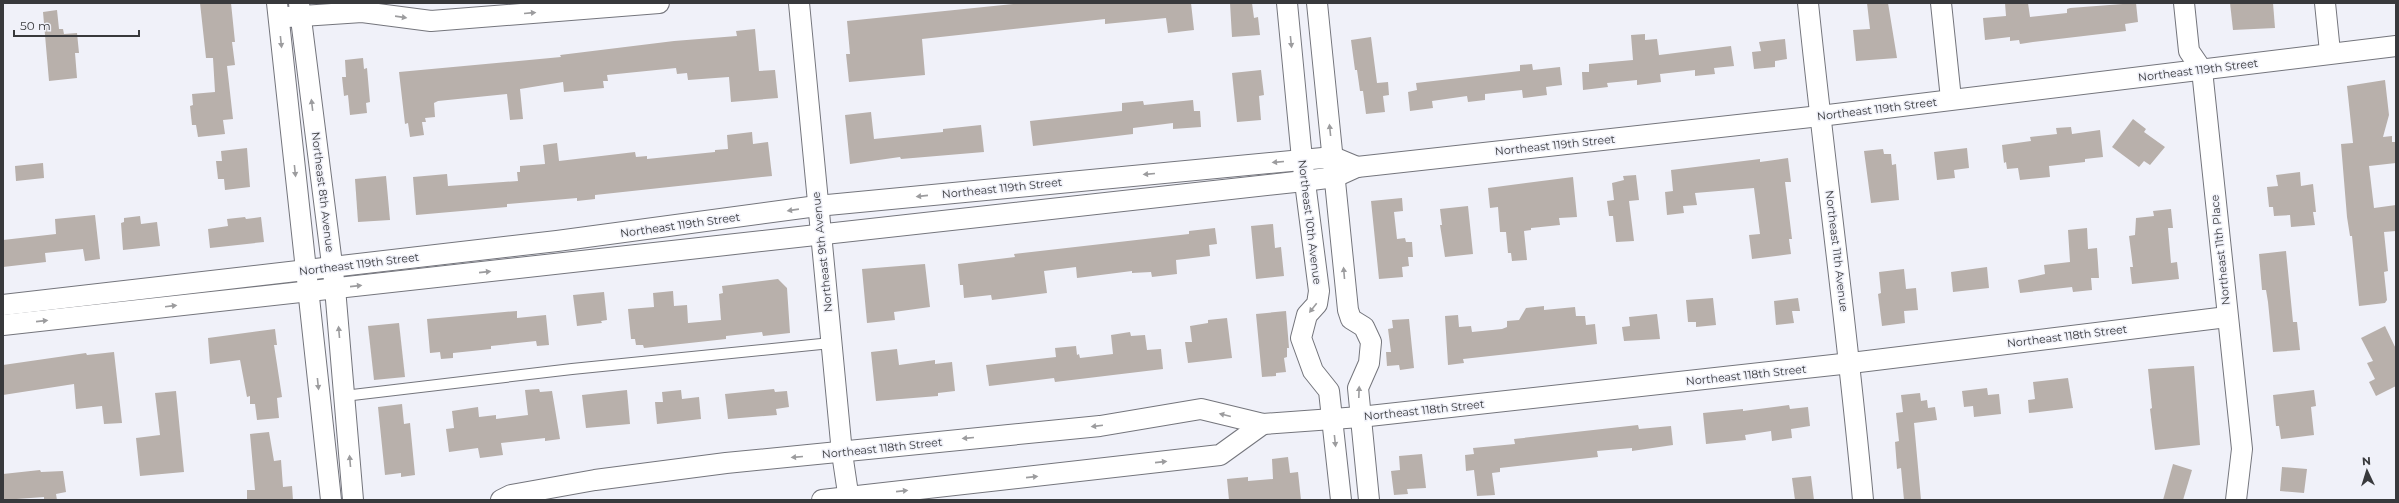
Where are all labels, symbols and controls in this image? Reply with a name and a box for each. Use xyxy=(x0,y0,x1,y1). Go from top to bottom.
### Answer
one-way arrow xyxy=(524,10,536,17)
scale bar xyxy=(14,12,139,38)
one-way arrow xyxy=(394,14,407,20)
text: 50 m xyxy=(20,18,51,33)
one-way arrow xyxy=(278,36,285,48)
one-way arrow xyxy=(1287,36,1294,48)
street label: Northeast 119th Street xyxy=(2137,56,2259,84)
street label: Northeast 119th Street xyxy=(1816,95,1938,123)
one-way arrow xyxy=(309,99,315,111)
one-way arrow xyxy=(1327,124,1333,136)
street label: Northeast 8th Avenue xyxy=(309,131,337,253)
street label: Northeast 119th Street xyxy=(1494,132,1616,158)
one-way arrow xyxy=(1272,158,1284,165)
street label: Northeast 10th Avenue xyxy=(1295,159,1325,286)
one-way arrow xyxy=(292,165,298,177)
one-way arrow xyxy=(1143,170,1155,177)
street label: Northeast 119th Street xyxy=(941,175,1063,201)
street label: Northeast 11th Avenue xyxy=(1823,189,1851,313)
street label: Northeast 9th Avenue xyxy=(809,191,835,313)
one-way arrow xyxy=(916,193,928,199)
street label: Northeast 11th Place xyxy=(2207,194,2233,306)
one-way arrow xyxy=(787,207,799,213)
street label: Northeast 119th Street xyxy=(619,210,741,240)
street label: Northeast 119th Street xyxy=(298,250,420,278)
one-way arrow xyxy=(1341,267,1348,279)
one-way arrow xyxy=(479,269,491,275)
one-way arrow xyxy=(350,282,362,289)
one-way arrow xyxy=(165,303,177,309)
one-way arrow xyxy=(1308,303,1317,314)
one-way arrow xyxy=(36,318,48,324)
street label: Northeast 118th Street xyxy=(2006,322,2128,350)
one-way arrow xyxy=(335,326,342,338)
street label: Northeast 118th Street xyxy=(1685,362,1807,388)
one-way arrow xyxy=(315,378,321,390)
one-way arrow xyxy=(1356,385,1362,398)
street label: Northeast 118th Street xyxy=(1363,397,1485,423)
one-way arrow xyxy=(1219,412,1231,418)
one-way arrow xyxy=(1091,423,1103,429)
street label: Northeast 118th Street xyxy=(821,435,943,461)
one-way arrow xyxy=(962,435,974,442)
one-way arrow xyxy=(1331,435,1338,447)
north arrow xyxy=(2347,451,2387,491)
one-way arrow xyxy=(791,453,803,460)
text: N xyxy=(2361,454,2371,468)
one-way arrow xyxy=(347,455,353,467)
one-way arrow xyxy=(1155,459,1167,465)
one-way arrow xyxy=(1026,473,1038,480)
one-way arrow xyxy=(896,488,908,494)

